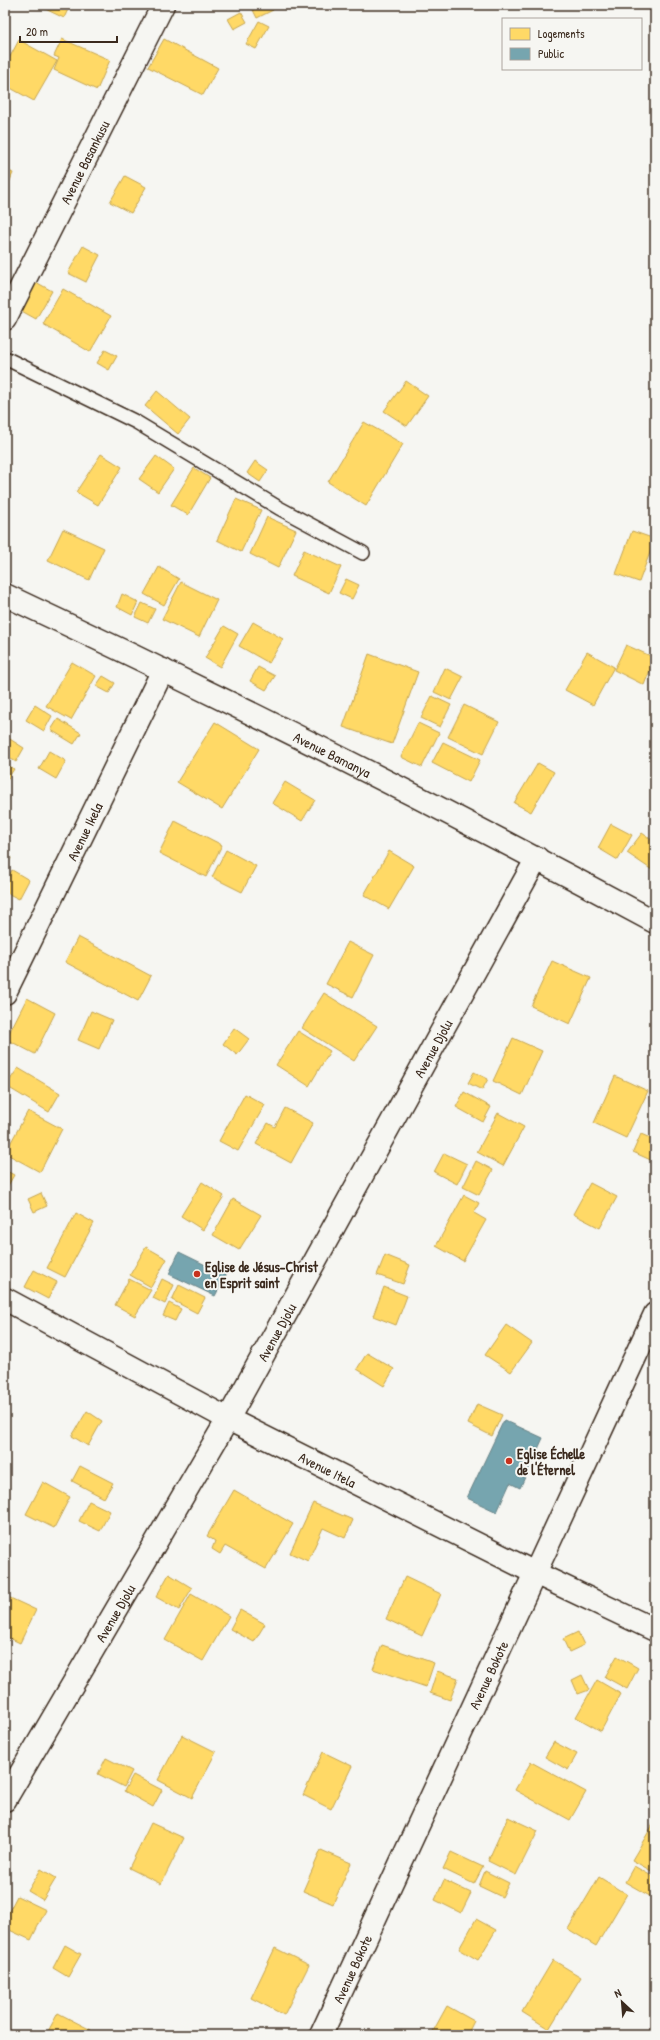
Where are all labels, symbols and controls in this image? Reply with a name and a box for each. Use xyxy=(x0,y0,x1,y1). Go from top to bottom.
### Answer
scale bar xyxy=(20,18,117,44)
legend xyxy=(502,18,642,70)
text: 20 m xyxy=(26,23,48,40)
text: Logements xyxy=(538,25,585,42)
text: Public xyxy=(538,45,564,62)
street label: Avenue Basankusu xyxy=(55,117,113,207)
street label: Avenue Bamanya xyxy=(291,727,375,782)
street label: Avenue Ikela xyxy=(62,799,107,864)
street label: Avenue Djolu xyxy=(409,1015,456,1081)
place label: Eglise de Jésus-Christ en Esprit saint xyxy=(205,1257,319,1294)
marker: Eglise de Jésus-Christ en Esprit saint xyxy=(192,1269,202,1279)
street label: Avenue Djolu xyxy=(252,1299,300,1364)
place label: Eglise Échelle de l'Éternel xyxy=(517,1444,586,1479)
street label: Avenue Itela xyxy=(296,1447,360,1492)
marker: Eglise Échelle de l'Éternel xyxy=(504,1456,514,1466)
street label: Avenue Djolu xyxy=(90,1580,139,1645)
street label: Avenue Bokote xyxy=(464,1637,512,1712)
street label: Avenue Bokote xyxy=(328,1931,376,2006)
north arrow xyxy=(602,1982,642,2022)
text: N xyxy=(612,1985,623,2001)

